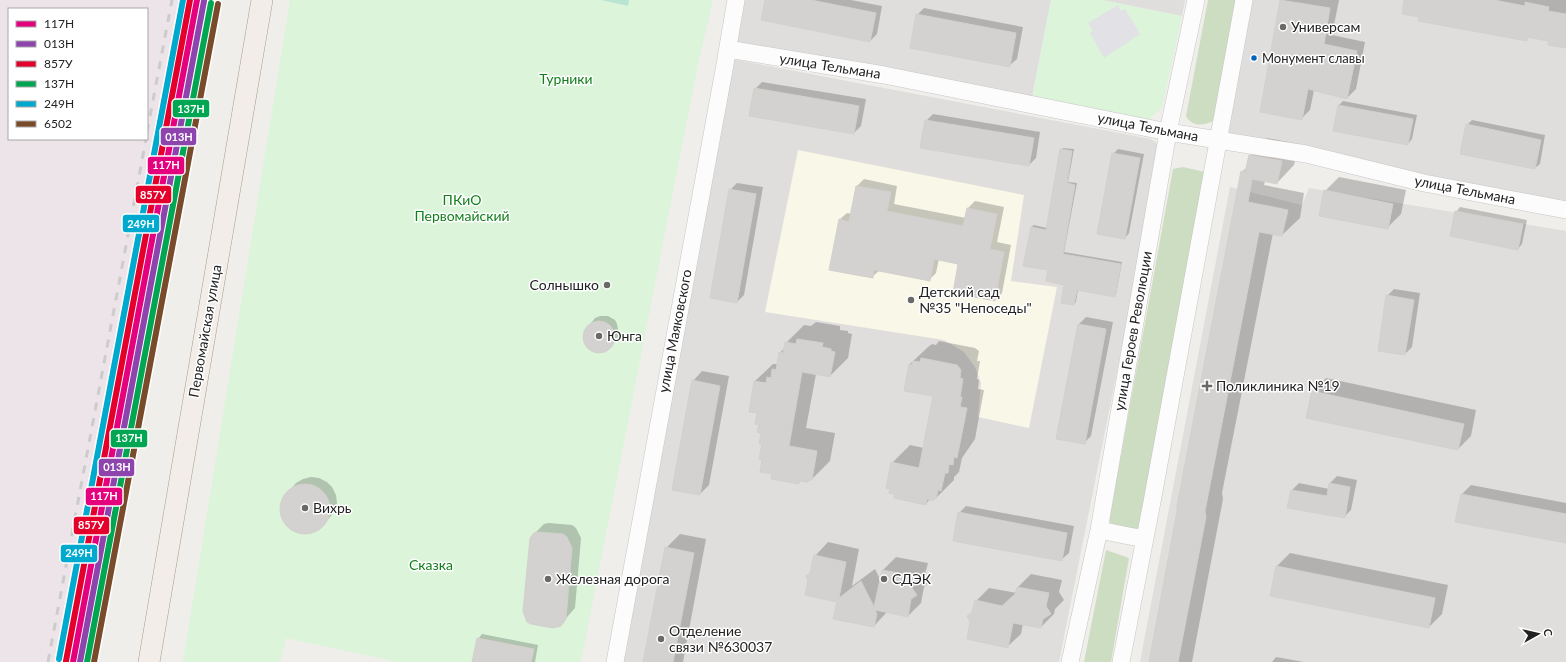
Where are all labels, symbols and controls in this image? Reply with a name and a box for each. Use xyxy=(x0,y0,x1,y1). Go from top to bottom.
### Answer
legend xyxy=(8,8,148,140)
text: 117Н xyxy=(44,16,74,31)
place label: Универсам xyxy=(1291,18,1360,35)
marker: Универсам xyxy=(1278,22,1288,32)
text: 013Н xyxy=(44,36,74,51)
street label: улица Тельмана xyxy=(778,49,882,82)
place label: Монумент славы xyxy=(1262,50,1365,66)
marker: Монумент славы xyxy=(1249,53,1259,63)
text: 857У xyxy=(44,56,73,71)
park label: Турники xyxy=(539,70,593,87)
text: 137Н xyxy=(44,76,74,91)
text: 249Н xyxy=(44,96,74,111)
line badge: 137Н xyxy=(172,99,210,118)
text: 137Н xyxy=(177,102,205,115)
street label: улица Тельмана xyxy=(1096,108,1200,145)
text: 6502 xyxy=(44,116,72,131)
line badge: 013Н xyxy=(160,127,197,146)
text: 013Н xyxy=(165,130,193,143)
line badge: 117Н xyxy=(147,156,185,175)
text: 117Н xyxy=(152,158,180,171)
street label: улица Тельмана xyxy=(1413,171,1517,208)
line badge: 857У xyxy=(135,185,172,204)
text: 857У xyxy=(140,188,167,201)
park label: ПКиО Первомайский xyxy=(414,191,510,224)
line badge: 249Н xyxy=(122,214,160,233)
text: 249Н xyxy=(127,217,155,230)
street label: улица Героев Революции xyxy=(1110,250,1155,412)
street label: Первомайская улица xyxy=(184,263,225,399)
street label: улица Маяковского xyxy=(654,268,695,394)
place label: Солнышко xyxy=(529,276,599,293)
marker: Солнышко xyxy=(602,280,612,290)
place label: Детский сад №35 "Непоседы" xyxy=(919,283,1032,316)
marker: Детский сад №35 "Непоседы" xyxy=(906,295,916,305)
place label: Юнга xyxy=(607,327,642,344)
marker: Юнга xyxy=(594,331,604,341)
place label: Поликлиника №19 xyxy=(1216,377,1340,394)
marker: Поликлиника №19 xyxy=(1201,380,1213,392)
line badge: 137Н xyxy=(110,429,148,448)
text: 137Н xyxy=(115,431,143,444)
line badge: 013Н xyxy=(98,458,135,477)
text: 013Н xyxy=(103,460,131,473)
line badge: 117Н xyxy=(85,487,123,506)
text: 117Н xyxy=(90,489,118,502)
place label: Вихрь xyxy=(313,499,352,516)
marker: Вихрь xyxy=(300,503,310,513)
line badge: 857У xyxy=(73,516,110,535)
text: 857У xyxy=(78,518,105,531)
line badge: 249Н xyxy=(60,544,98,563)
text: 249Н xyxy=(65,546,93,559)
park label: Сказка xyxy=(409,556,453,573)
place label: Железная дорога xyxy=(556,570,670,587)
place label: СДЭК xyxy=(892,570,932,587)
marker: Железная дорога xyxy=(543,574,553,584)
marker: СДЭК xyxy=(879,574,889,584)
north arrow xyxy=(1518,614,1558,654)
place label: Отделение связи №630037 xyxy=(669,622,772,655)
text: С xyxy=(1541,628,1555,638)
marker: Отделение связи №630037 xyxy=(656,634,666,644)

